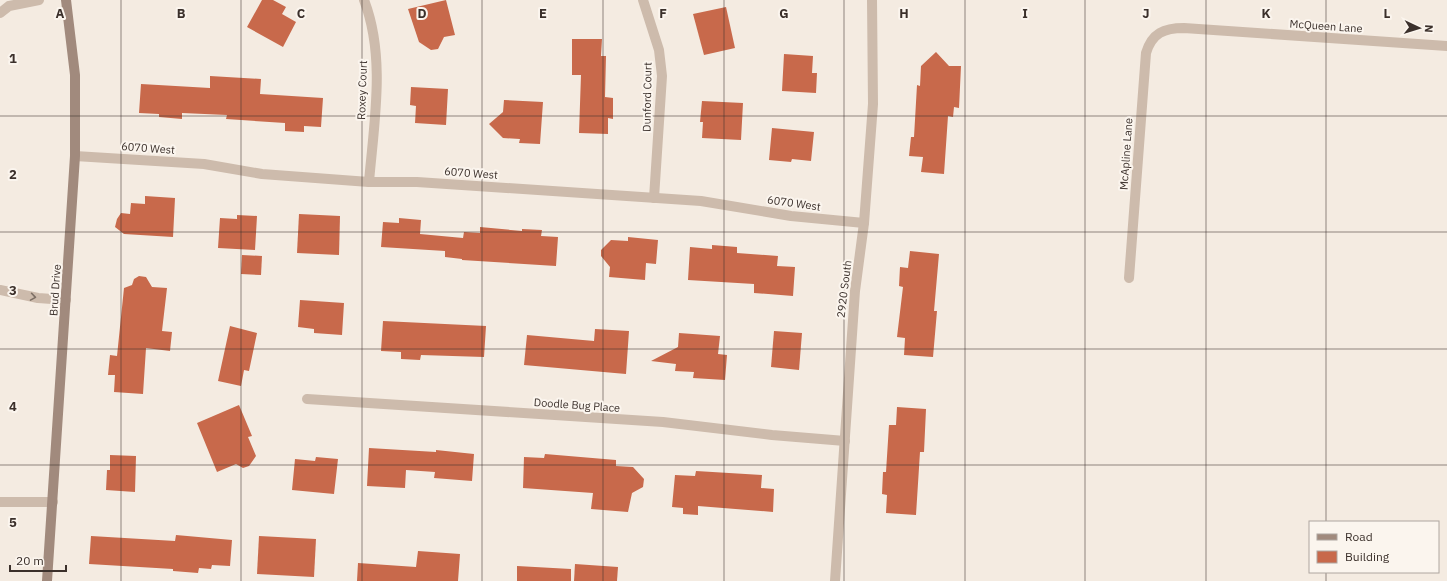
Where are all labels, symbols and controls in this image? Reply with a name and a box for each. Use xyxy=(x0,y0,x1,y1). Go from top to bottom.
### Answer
text: A xyxy=(56,5,65,22)
text: B xyxy=(177,5,186,22)
text: C xyxy=(297,5,306,22)
text: D xyxy=(417,5,427,22)
text: E xyxy=(539,5,547,22)
text: F xyxy=(659,5,667,22)
text: G xyxy=(779,5,789,22)
text: H xyxy=(899,5,909,22)
text: I xyxy=(1022,5,1028,22)
text: J xyxy=(1142,5,1150,22)
text: K xyxy=(1261,5,1271,22)
text: L xyxy=(1384,5,1391,22)
north arrow xyxy=(1399,8,1439,48)
street label: McQueen Lane xyxy=(1289,16,1363,36)
text: N xyxy=(1422,24,1436,33)
text: 1 xyxy=(9,50,17,67)
street label: Roxey Court xyxy=(354,60,370,120)
street label: Dunford Court xyxy=(639,62,655,132)
street label: McApline Lane xyxy=(1116,117,1136,191)
street label: 6070 West xyxy=(121,139,175,157)
street label: 6070 West xyxy=(444,164,498,182)
text: 2 xyxy=(9,166,17,183)
street label: 6070 West xyxy=(766,192,822,214)
street label: 2920 South xyxy=(834,259,854,319)
street label: Brud Drive xyxy=(46,264,64,316)
text: 3 xyxy=(9,282,17,299)
one-way arrow xyxy=(30,292,36,301)
street label: Doodle Bug Place xyxy=(533,395,621,415)
text: 4 xyxy=(9,398,17,415)
text: 5 xyxy=(9,514,17,531)
legend xyxy=(1309,521,1439,573)
text: Road xyxy=(1345,529,1373,544)
scale bar xyxy=(10,547,66,573)
text: Building xyxy=(1345,549,1390,564)
text: 20 m xyxy=(16,553,44,568)

